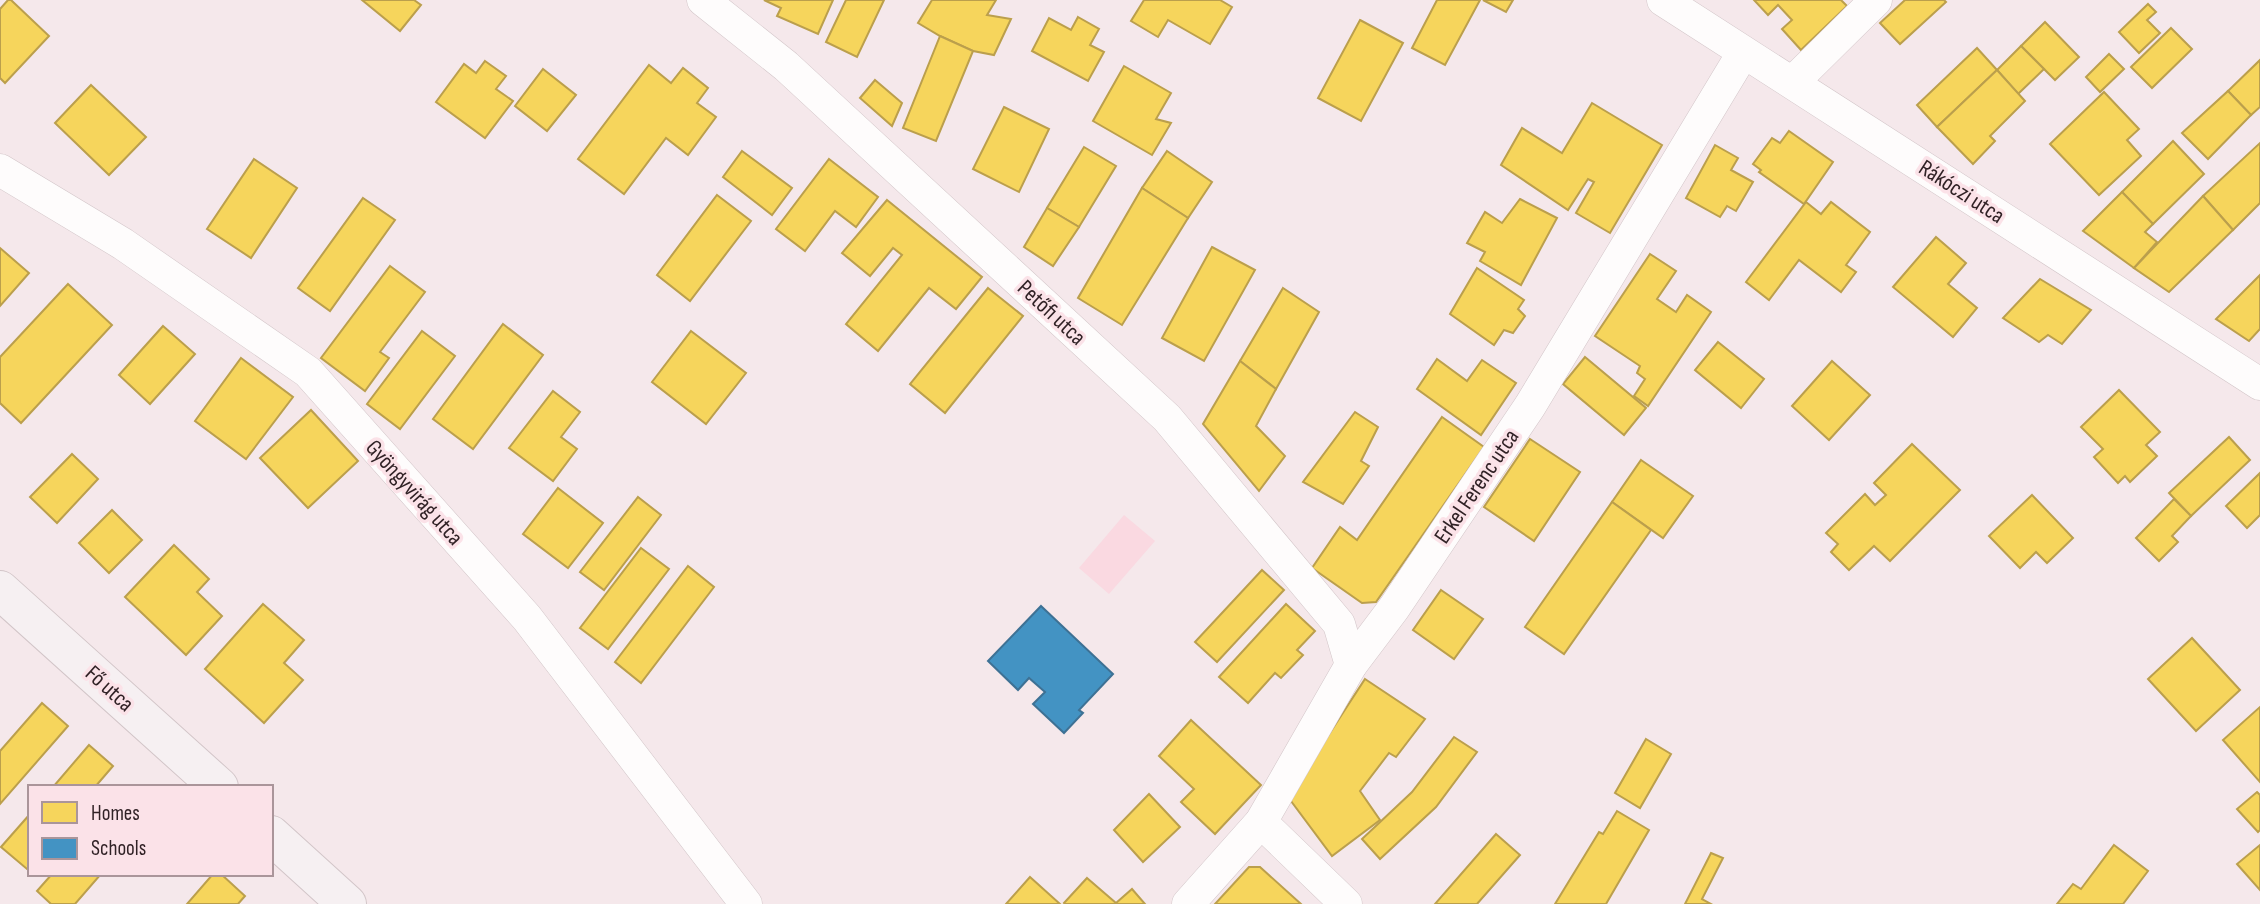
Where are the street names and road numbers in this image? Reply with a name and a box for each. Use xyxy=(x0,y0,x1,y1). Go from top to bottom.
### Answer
street label: Rákóczi utca xyxy=(1913,154,2010,230)
street label: Petőfi utca xyxy=(1011,274,1091,351)
street label: Erkel Ferenc utca xyxy=(1428,424,1525,549)
street label: Gyöngyvirág utca xyxy=(360,434,469,551)
street label: Fő utca xyxy=(79,660,139,718)

